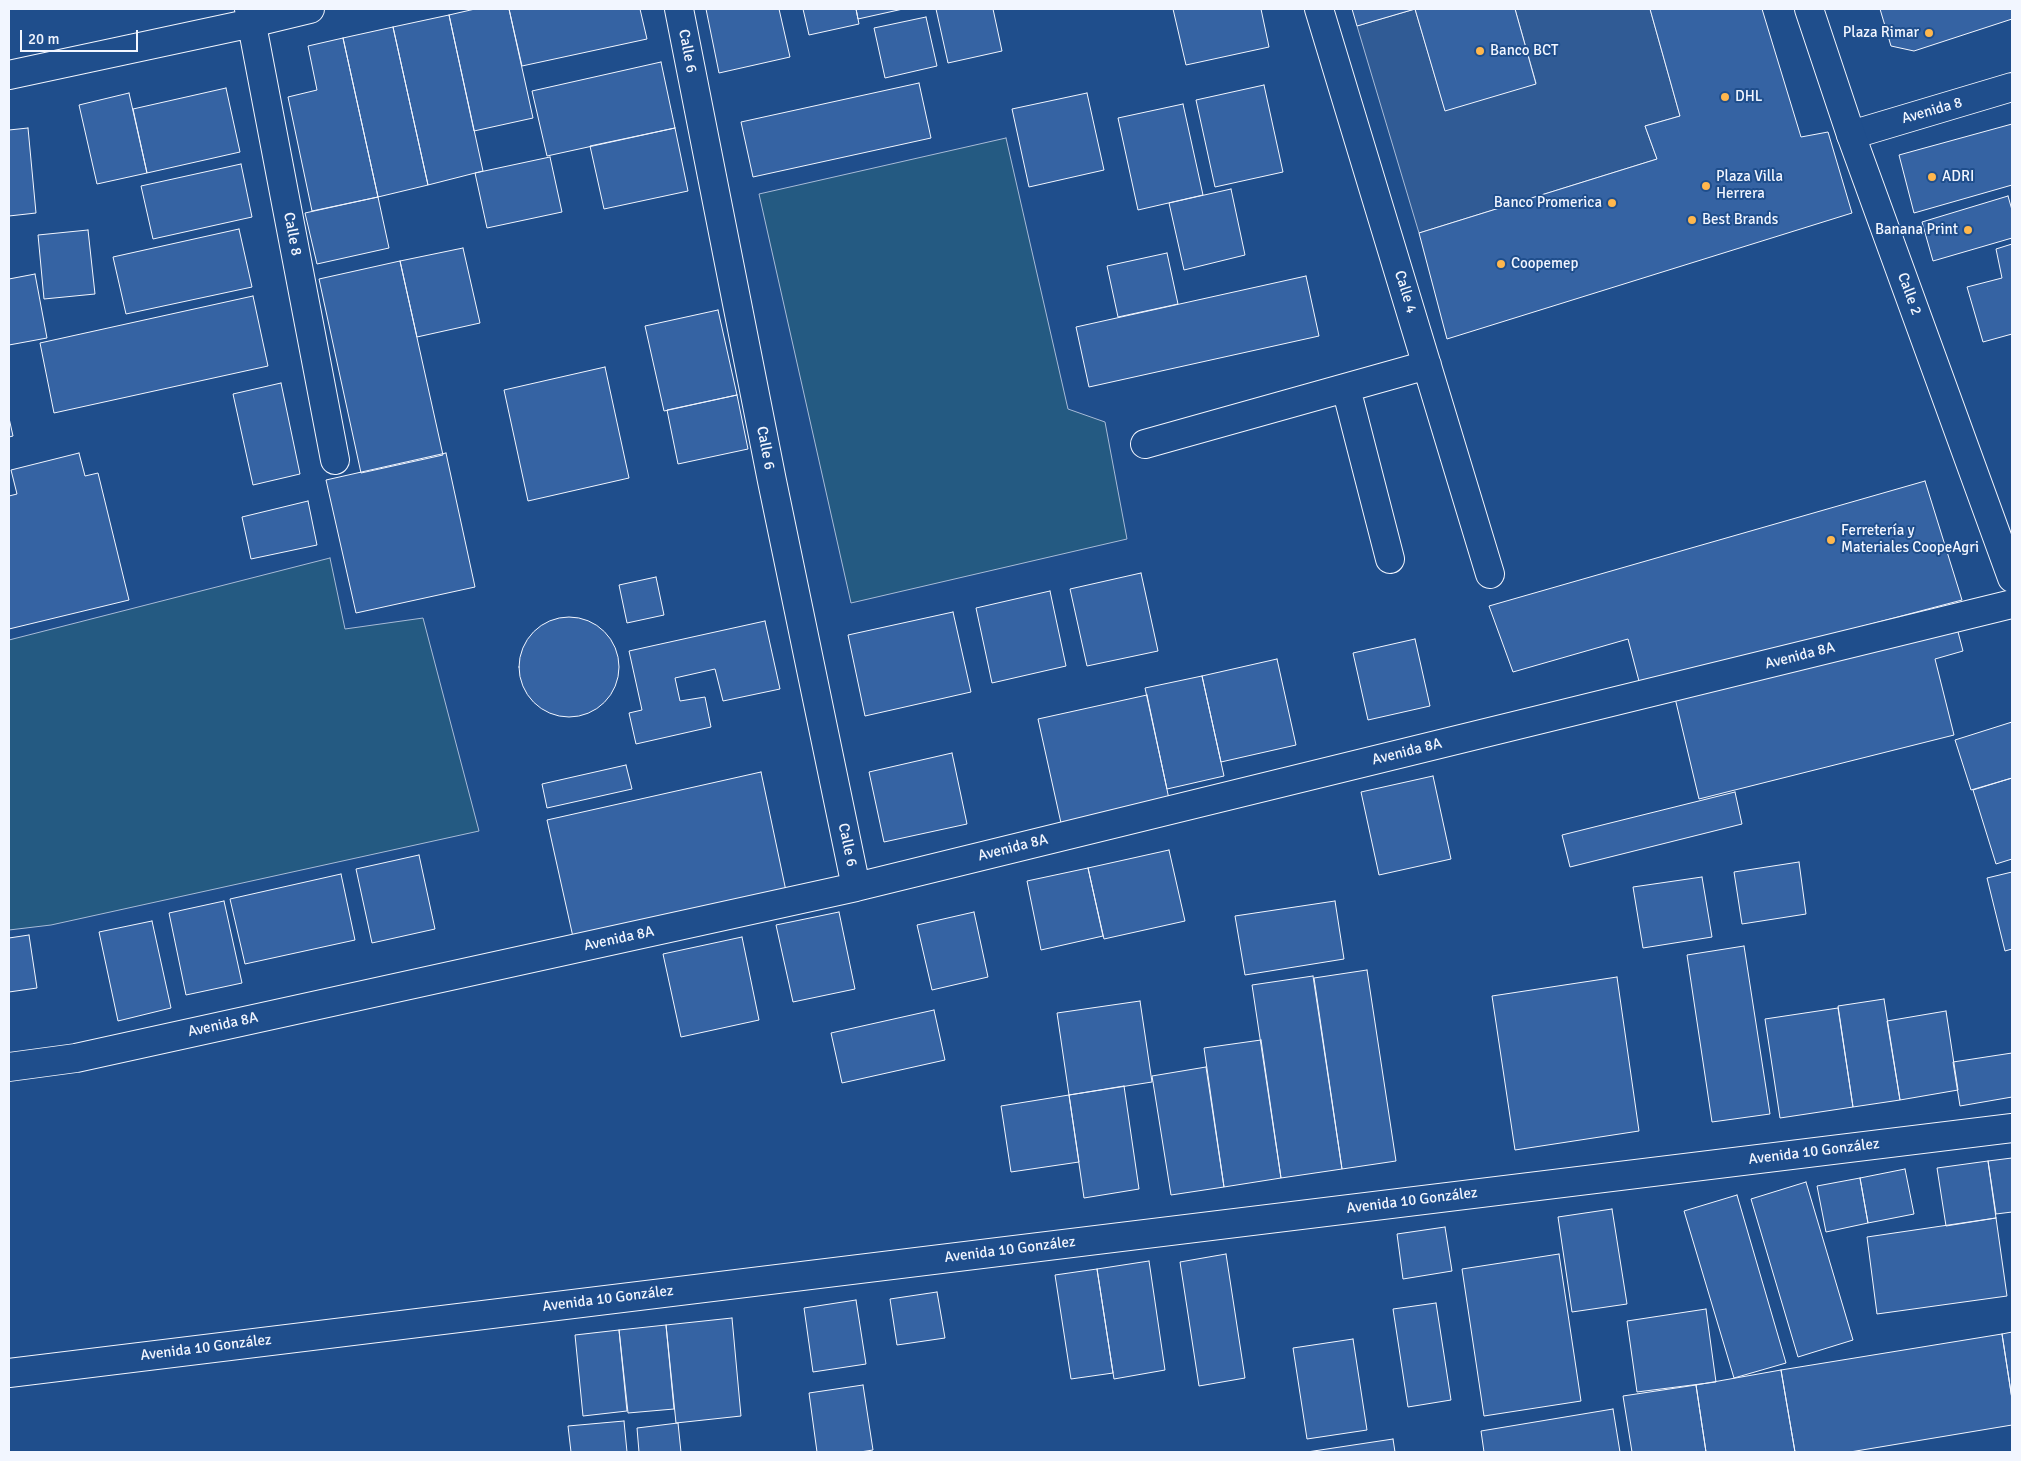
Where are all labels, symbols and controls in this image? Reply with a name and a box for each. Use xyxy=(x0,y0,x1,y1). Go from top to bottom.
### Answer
scale bar xyxy=(22,20,140,52)
place label: Plaza Rimar xyxy=(1843,24,1919,42)
marker: Plaza Rimar xyxy=(1923,27,1935,39)
street label: Calle 6 xyxy=(674,28,700,74)
text: 20 m xyxy=(28,30,59,48)
place label: Banco BCT xyxy=(1490,42,1558,60)
marker: Banco BCT xyxy=(1474,45,1486,57)
place label: DHL xyxy=(1735,88,1763,106)
marker: DHL xyxy=(1719,91,1731,103)
street label: Avenida 8 xyxy=(1900,94,1964,128)
place label: Plaza Villa Herrera xyxy=(1716,168,1783,203)
place label: ADRI xyxy=(1942,168,1974,186)
marker: ADRI xyxy=(1926,171,1938,183)
marker: Plaza Villa Herrera xyxy=(1700,180,1712,192)
place label: Banco Promerica xyxy=(1494,194,1602,212)
marker: Banco Promerica xyxy=(1606,197,1618,209)
street label: Calle 8 xyxy=(279,211,305,257)
place label: Best Brands xyxy=(1702,211,1778,229)
marker: Best Brands xyxy=(1686,214,1698,226)
place label: Banana Print xyxy=(1875,221,1958,239)
marker: Banana Print xyxy=(1962,224,1974,236)
place label: Coopemep xyxy=(1511,255,1578,273)
marker: Coopemep xyxy=(1495,258,1507,270)
street label: Calle 4 xyxy=(1390,268,1420,316)
street label: Calle 2 xyxy=(1893,270,1925,318)
street label: Calle 6 xyxy=(752,425,778,471)
place label: Ferretería y Materiales CoopeAgri xyxy=(1841,522,1979,557)
marker: Ferretería y Materiales CoopeAgri xyxy=(1825,534,1837,546)
street label: Avenida 8A xyxy=(1763,639,1837,673)
street label: Avenida 8A xyxy=(1370,735,1444,769)
street label: Calle 6 xyxy=(834,822,860,868)
street label: Avenida 8A xyxy=(976,831,1050,865)
street label: Avenida 8A xyxy=(582,923,656,955)
street label: Avenida 8A xyxy=(186,1009,260,1041)
street label: Avenida 10 González xyxy=(1747,1135,1881,1169)
street label: Avenida 10 González xyxy=(1345,1184,1479,1218)
street label: Avenida 10 González xyxy=(943,1233,1077,1267)
street label: Avenida 10 González xyxy=(541,1282,675,1316)
street label: Avenida 10 González xyxy=(139,1331,273,1365)

